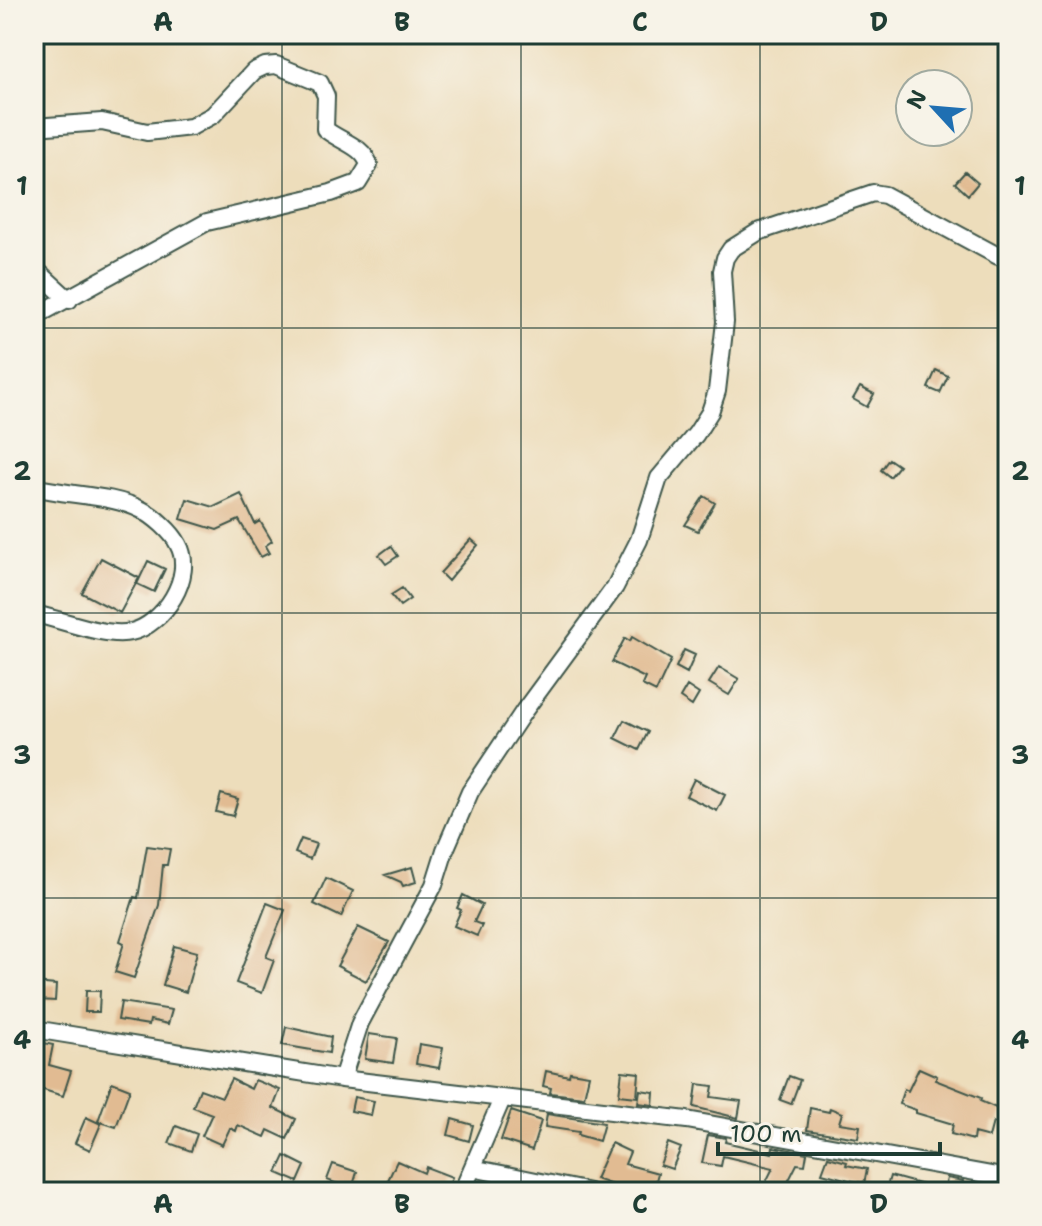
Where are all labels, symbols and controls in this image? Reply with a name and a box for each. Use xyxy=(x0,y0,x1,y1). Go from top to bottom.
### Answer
text: A xyxy=(153,4,173,39)
text: B xyxy=(394,4,410,39)
text: C xyxy=(632,4,648,39)
text: D xyxy=(870,4,888,39)
north arrow xyxy=(894,68,974,148)
text: N xyxy=(900,85,933,114)
text: 1 xyxy=(16,168,28,203)
text: 1 xyxy=(1014,168,1026,203)
text: 2 xyxy=(13,453,31,488)
text: 2 xyxy=(1011,453,1029,488)
text: 3 xyxy=(13,737,31,772)
text: 3 xyxy=(1011,737,1029,772)
text: 4 xyxy=(13,1022,31,1057)
text: 4 xyxy=(1011,1022,1029,1057)
scale bar xyxy=(718,1106,940,1156)
text: 100 m xyxy=(730,1118,802,1150)
text: A xyxy=(153,1186,173,1221)
text: B xyxy=(394,1186,410,1221)
text: C xyxy=(632,1186,648,1221)
text: D xyxy=(870,1186,888,1221)

